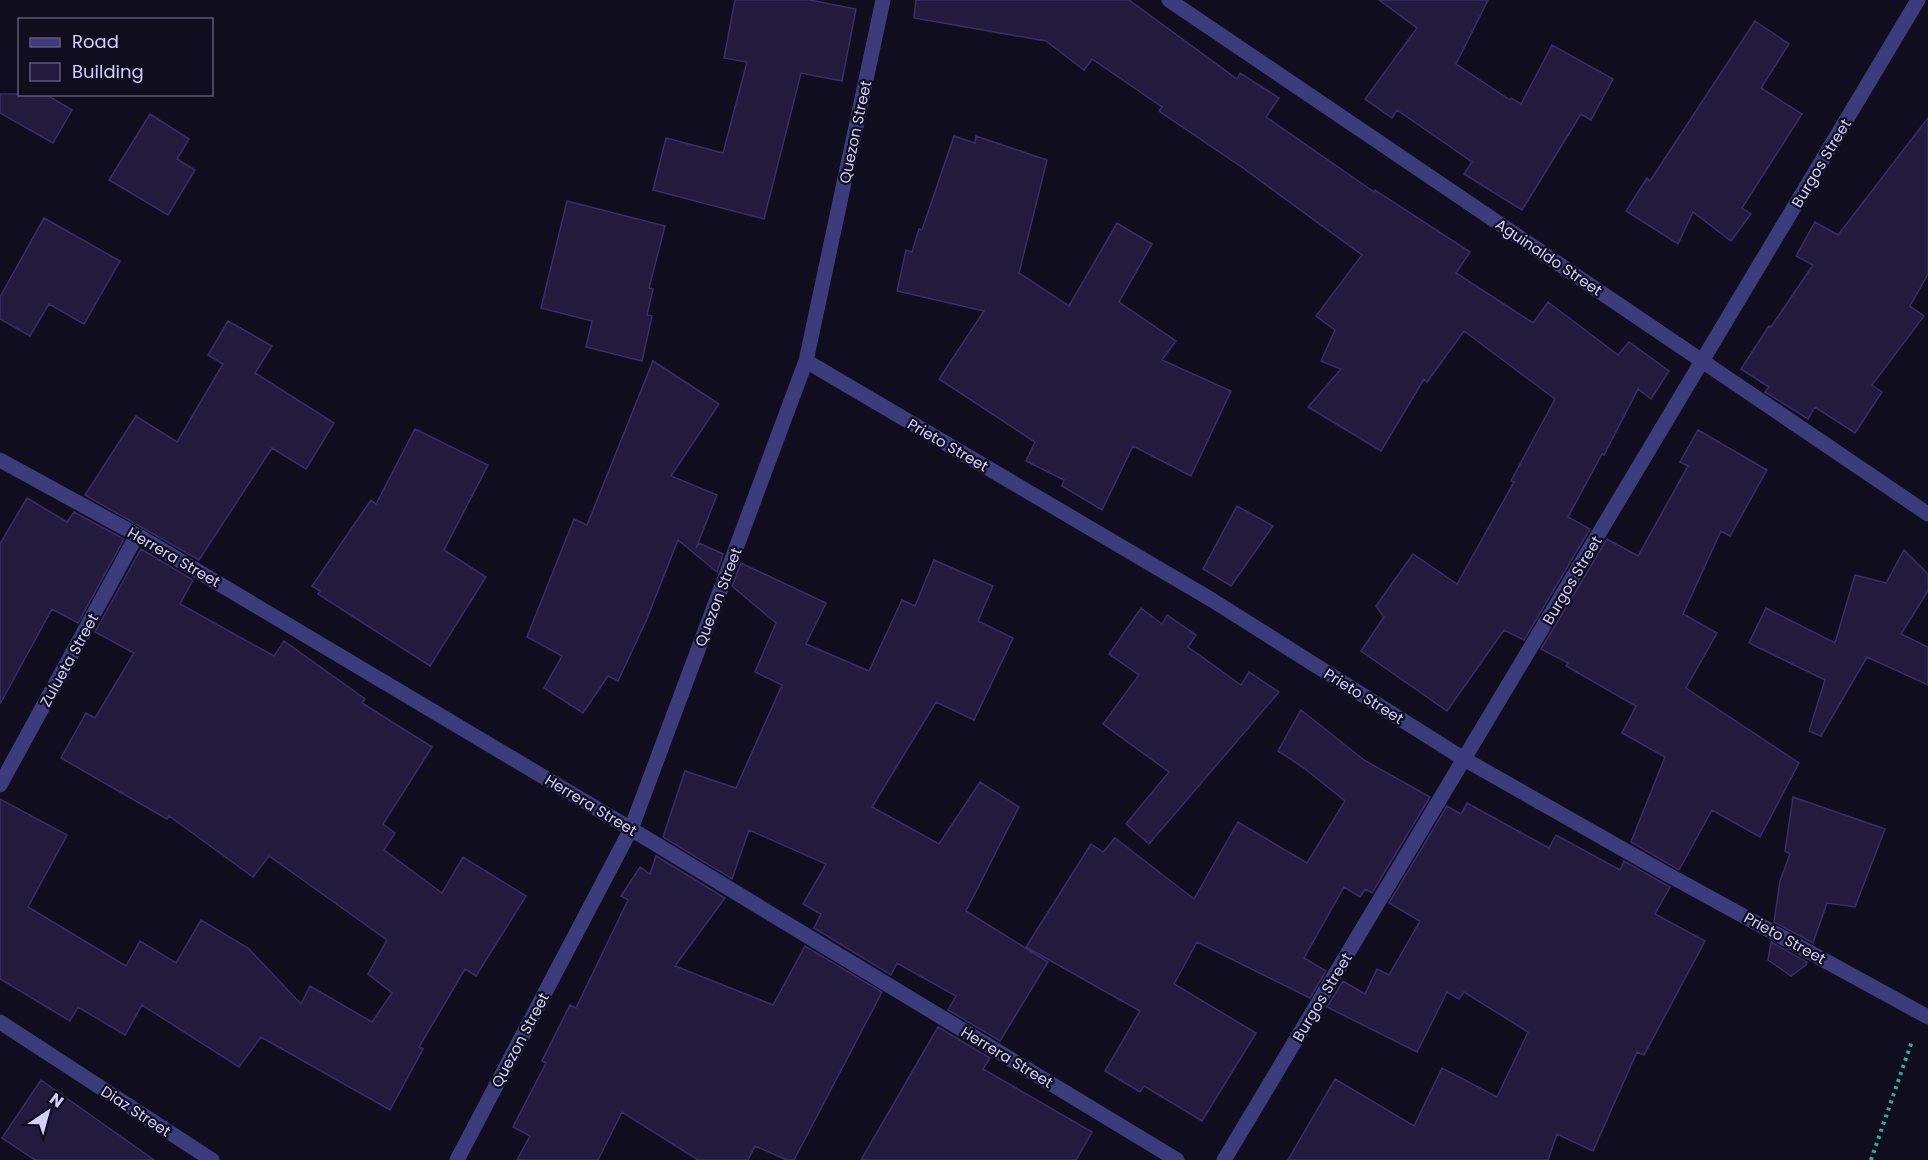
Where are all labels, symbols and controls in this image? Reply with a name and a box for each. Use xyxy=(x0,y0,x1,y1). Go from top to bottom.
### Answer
legend xyxy=(18,18,213,96)
text: Road xyxy=(72,29,119,54)
text: Building xyxy=(72,59,144,84)
street label: Quezon Street xyxy=(834,79,876,185)
street label: Burgos Street xyxy=(1786,115,1856,211)
street label: Aguinaldo Street xyxy=(1491,213,1607,301)
street label: Prieto Street xyxy=(904,413,992,477)
street label: Herrera Street xyxy=(124,522,224,592)
street label: Burgos Street xyxy=(1537,532,1607,628)
street label: Quezon Street xyxy=(689,544,747,650)
street label: Zulueta Street xyxy=(35,609,103,711)
street label: Prieto Street xyxy=(1320,663,1408,729)
street label: Herrera Street xyxy=(541,769,641,841)
street label: Prieto Street xyxy=(1740,907,1830,969)
street label: Burgos Street xyxy=(1287,949,1357,1045)
street label: Quezon Street xyxy=(486,989,554,1091)
street label: Herrera Street xyxy=(957,1021,1057,1093)
street label: Diaz Street xyxy=(97,1081,175,1141)
north arrow xyxy=(18,1082,78,1142)
text: N xyxy=(45,1087,68,1113)

